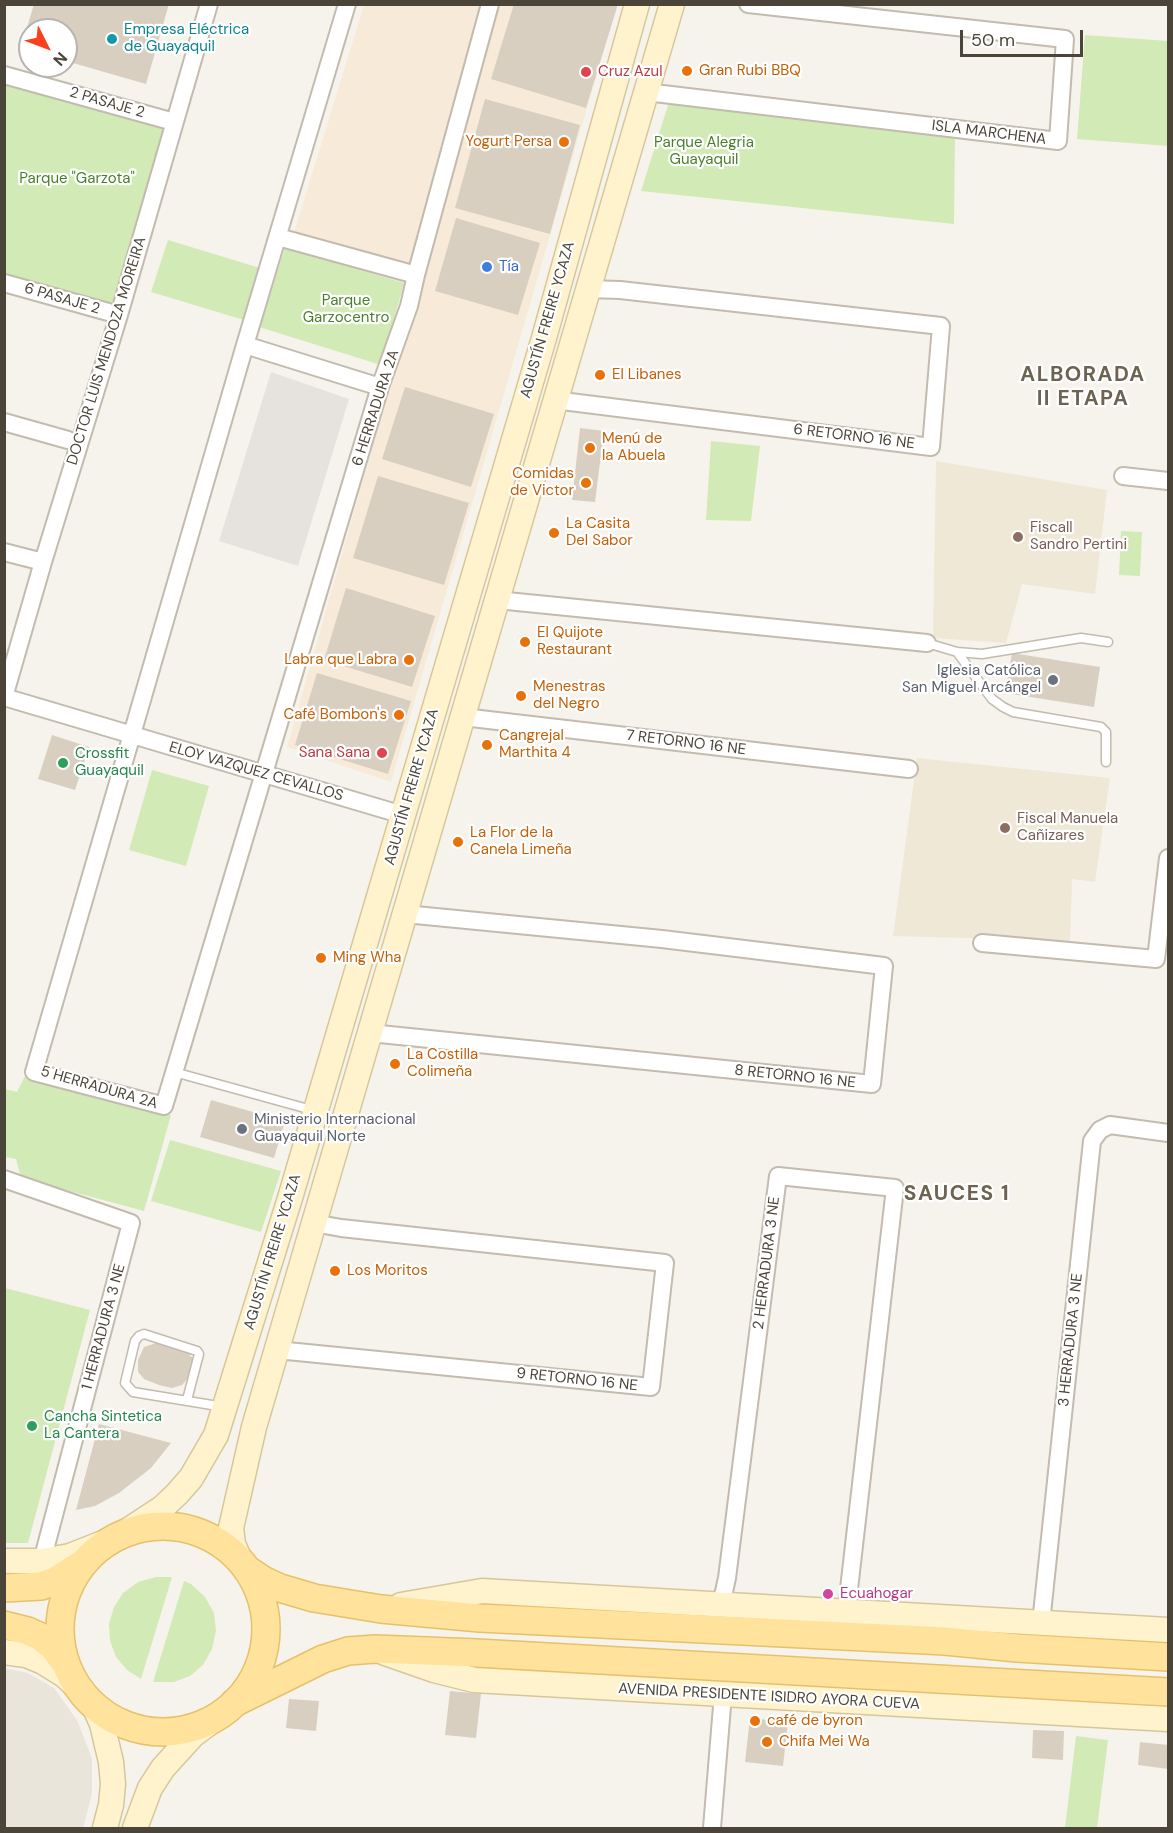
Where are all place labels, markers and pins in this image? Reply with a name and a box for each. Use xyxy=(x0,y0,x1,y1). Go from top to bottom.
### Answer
place label: Empresa Eléctrica de Guayaquil xyxy=(124,21,249,56)
marker: Empresa Eléctrica de Guayaquil xyxy=(105,32,119,46)
place label: Gran Rubi BBQ xyxy=(699,62,801,80)
place label: Cruz Azul xyxy=(598,63,663,81)
marker: Gran Rubi BBQ xyxy=(680,64,694,78)
marker: Cruz Azul xyxy=(579,65,593,79)
place label: Yogurt Persa xyxy=(466,133,552,151)
marker: Yogurt Persa xyxy=(557,135,571,149)
place label: Tía xyxy=(499,258,519,276)
marker: Tía xyxy=(480,260,494,274)
place label: El Libanes xyxy=(612,366,682,384)
marker: El Libanes xyxy=(593,368,607,382)
place label: Menú de la Abuela xyxy=(602,430,665,465)
marker: Menú de la Abuela xyxy=(583,441,597,455)
place label: Comidas de Victor xyxy=(510,465,574,500)
marker: Comidas de Victor xyxy=(579,476,593,490)
place label: La Casita Del Sabor xyxy=(566,515,633,550)
place label: Fiscall Sandro Pertini xyxy=(1030,519,1127,554)
marker: La Casita Del Sabor xyxy=(547,526,561,540)
marker: Fiscall Sandro Pertini xyxy=(1011,530,1025,544)
place label: El Quijote Restaurant xyxy=(537,624,612,659)
marker: El Quijote Restaurant xyxy=(518,635,532,649)
place label: Labra que Labra xyxy=(284,651,397,669)
marker: Labra que Labra xyxy=(402,653,416,667)
place label: Iglesia Católica San Miguel Arcángel xyxy=(902,662,1041,697)
marker: Iglesia Católica San Miguel Arcángel xyxy=(1046,673,1060,687)
place label: Menestras del Negro xyxy=(533,678,606,713)
marker: Menestras del Negro xyxy=(514,689,528,703)
place label: Café Bombon's xyxy=(283,706,387,724)
marker: Café Bombon's xyxy=(392,708,406,722)
place label: Cangrejal Marthita 4 xyxy=(499,727,571,762)
marker: Cangrejal Marthita 4 xyxy=(480,738,494,752)
place label: Sana Sana xyxy=(299,744,370,762)
place label: Crossfit Guayaquil xyxy=(75,745,144,780)
marker: Sana Sana xyxy=(375,746,389,760)
marker: Crossfit Guayaquil xyxy=(56,756,70,770)
place label: Fiscal Manuela Cañizares xyxy=(1017,810,1118,845)
marker: Fiscal Manuela Cañizares xyxy=(998,821,1012,835)
place label: La Flor de la Canela Limeña xyxy=(470,824,572,859)
marker: La Flor de la Canela Limeña xyxy=(451,835,465,849)
place label: Ming Wha xyxy=(333,949,401,967)
marker: Ming Wha xyxy=(314,951,328,965)
place label: La Costilla Colimeña xyxy=(407,1046,478,1081)
marker: La Costilla Colimeña xyxy=(388,1057,402,1071)
place label: Ministerio Internacional Guayaquil Norte xyxy=(254,1111,416,1146)
marker: Ministerio Internacional Guayaquil Norte xyxy=(235,1122,249,1136)
place label: Los Moritos xyxy=(347,1262,428,1280)
marker: Los Moritos xyxy=(328,1264,342,1278)
place label: Cancha Sintetica La Cantera xyxy=(44,1408,162,1443)
marker: Cancha Sintetica La Cantera xyxy=(25,1419,39,1433)
place label: Ecuahogar xyxy=(840,1585,913,1603)
marker: Ecuahogar xyxy=(821,1587,835,1601)
place label: café de byron xyxy=(767,1712,863,1730)
marker: café de byron xyxy=(748,1714,762,1728)
place label: Chifa Mei Wa xyxy=(779,1733,870,1751)
marker: Chifa Mei Wa xyxy=(760,1735,774,1749)

